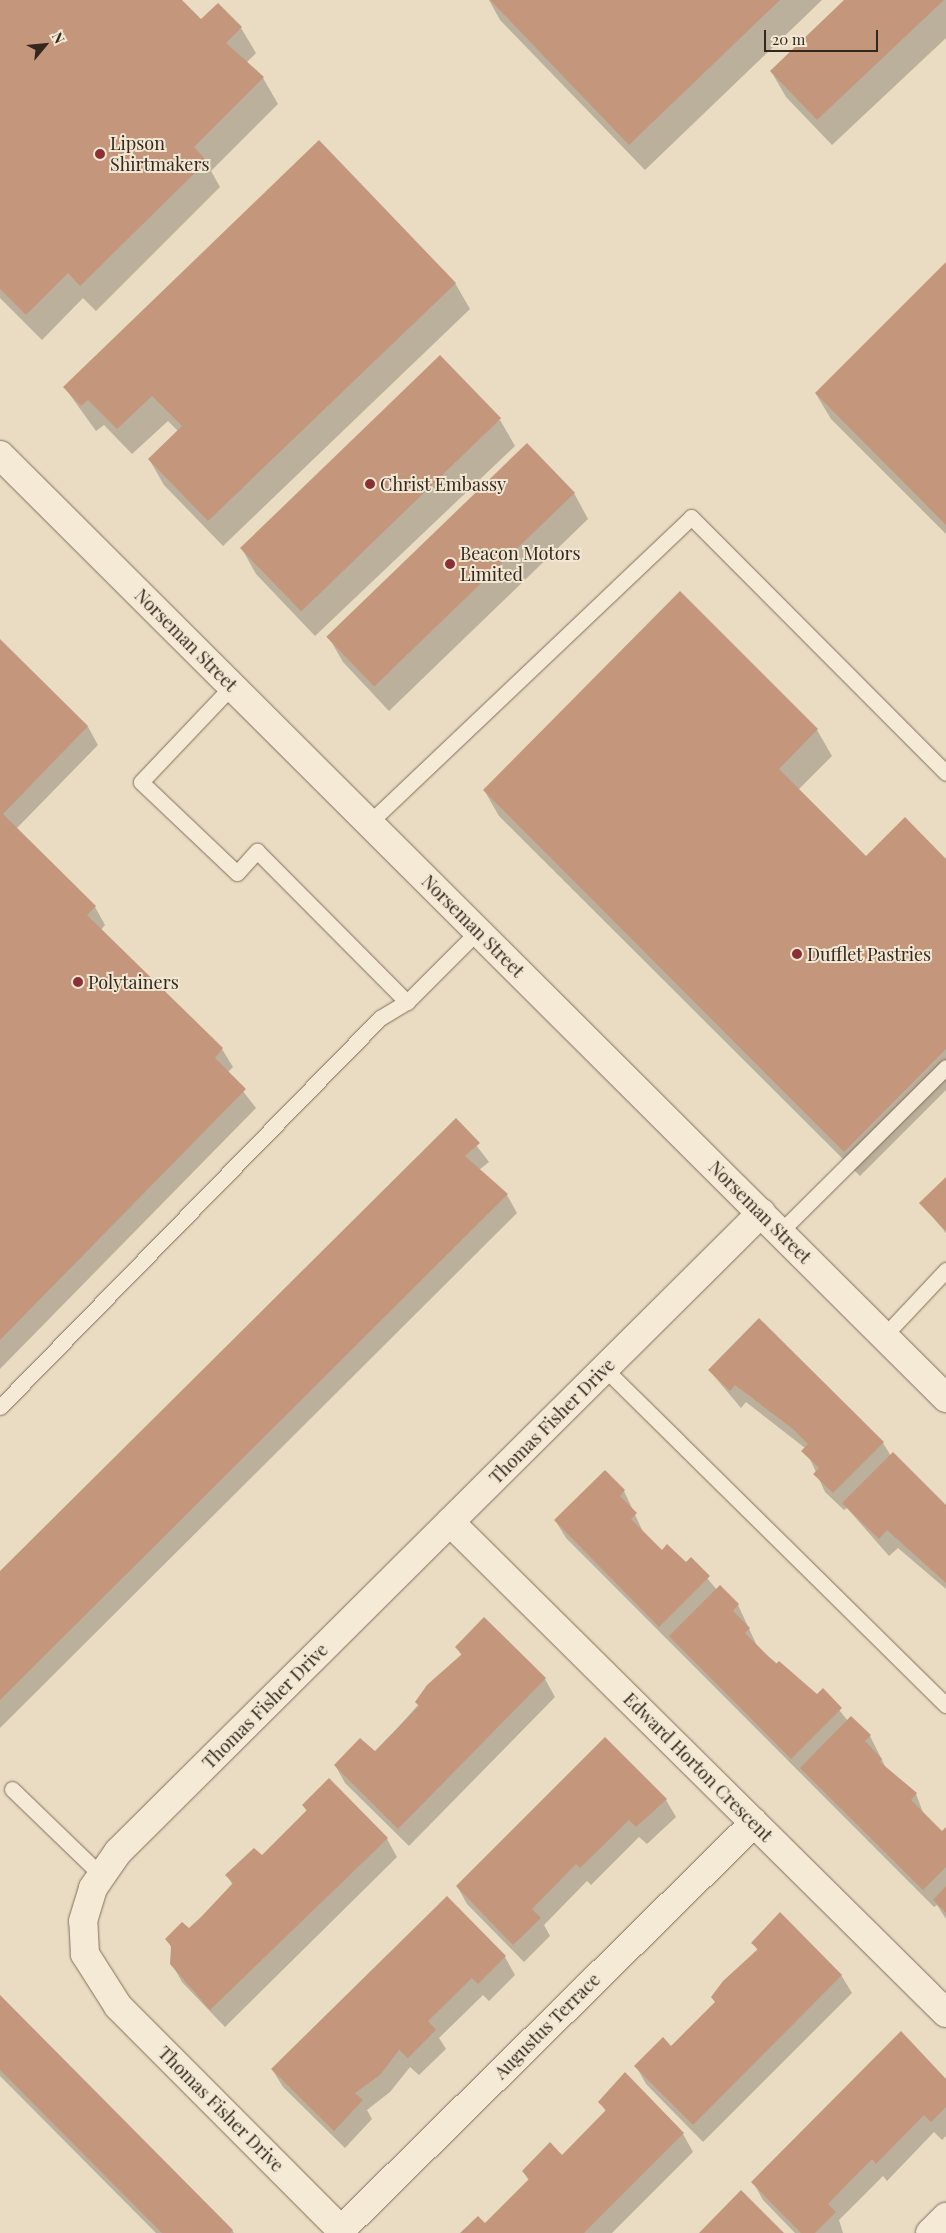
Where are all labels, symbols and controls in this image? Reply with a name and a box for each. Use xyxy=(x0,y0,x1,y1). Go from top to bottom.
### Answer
north arrow xyxy=(20,20,70,70)
scale bar xyxy=(766,20,880,52)
text: N xyxy=(48,29,69,47)
text: 20 m xyxy=(772,29,805,49)
place label: Lipson Shirtmakers xyxy=(110,133,209,176)
marker: Lipson Shirtmakers xyxy=(94,148,106,160)
place label: Christ Embassy xyxy=(380,473,506,495)
marker: Christ Embassy xyxy=(364,478,376,490)
place label: Beacon Motors Limited xyxy=(460,543,581,586)
marker: Beacon Motors Limited xyxy=(444,558,456,570)
street label: Norseman Street xyxy=(130,584,242,696)
street label: Norseman Street xyxy=(417,870,529,982)
place label: Dufflet Pastries xyxy=(807,943,931,965)
marker: Dufflet Pastries xyxy=(791,948,803,960)
place label: Polytainers xyxy=(88,971,179,993)
marker: Polytainers xyxy=(72,976,84,988)
street label: Norseman Street xyxy=(704,1156,816,1268)
street label: Thomas Fisher Drive xyxy=(485,1354,619,1488)
street label: Thomas Fisher Drive xyxy=(198,1639,332,1773)
street label: Edward Horton Crescent xyxy=(619,1688,777,1846)
street label: Augustus Terrace xyxy=(490,1969,604,2083)
street label: Thomas Fisher Drive xyxy=(154,2042,288,2176)

